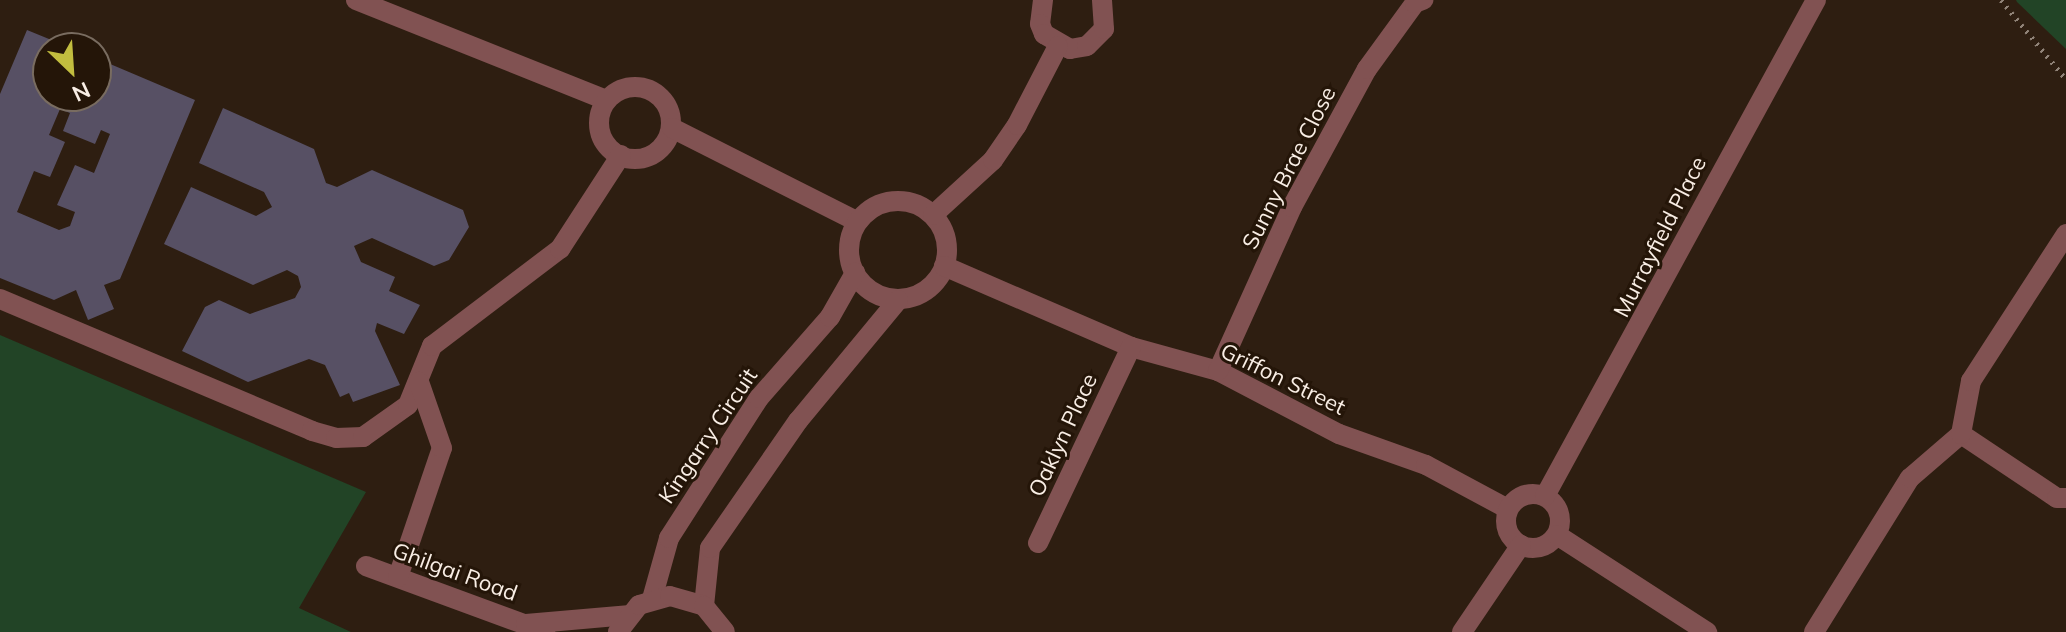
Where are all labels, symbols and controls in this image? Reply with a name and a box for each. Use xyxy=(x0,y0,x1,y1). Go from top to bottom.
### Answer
north arrow xyxy=(32,32,112,112)
text: N xyxy=(68,76,95,108)
street label: Sunny Brae Close xyxy=(1237,82,1341,254)
street label: Murrayfield Place xyxy=(1608,152,1712,322)
street label: Griffon Street xyxy=(1216,337,1350,421)
street label: Kingarry Circuit xyxy=(653,363,763,509)
street label: Oaklyn Place xyxy=(1023,369,1103,501)
street label: Ghilgai Road xyxy=(389,537,521,607)

